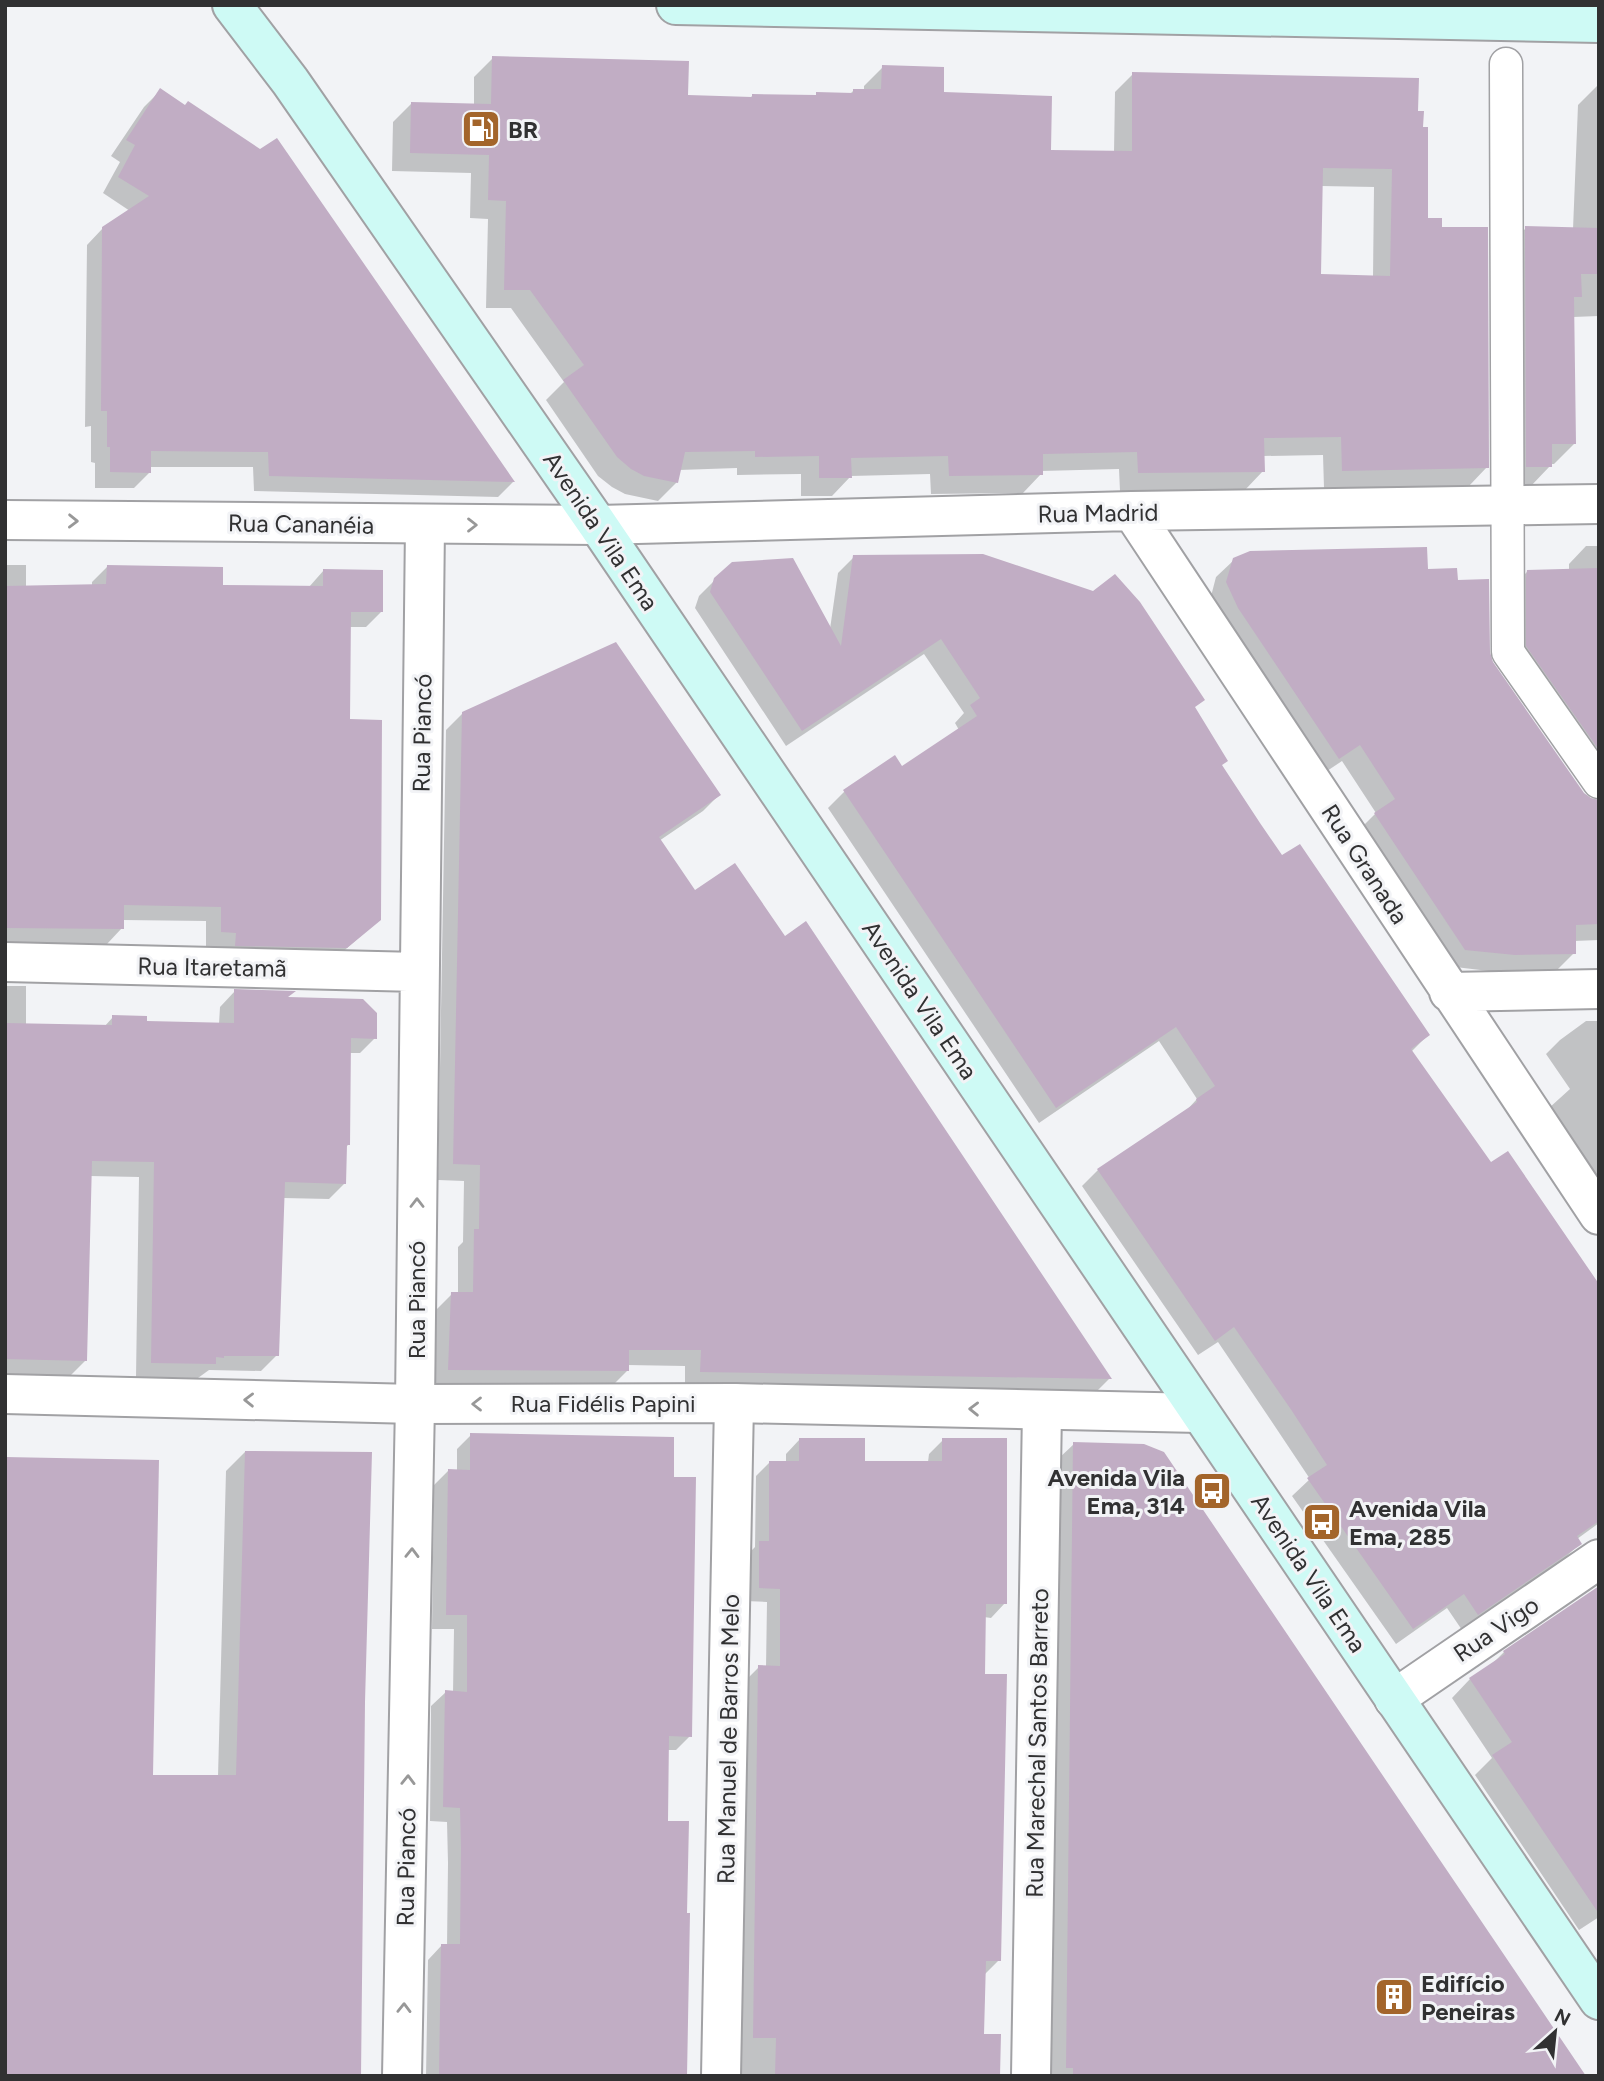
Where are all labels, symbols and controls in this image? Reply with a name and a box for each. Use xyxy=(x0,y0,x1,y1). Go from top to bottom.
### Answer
fuel station icon: BR xyxy=(460,108,502,150)
place label: BR xyxy=(508,115,538,144)
street label: Avenida Vila Ema xyxy=(537,446,665,616)
street label: Rua Madrid xyxy=(1037,497,1159,529)
street label: Rua Cananéia xyxy=(228,508,374,540)
one-way arrow xyxy=(69,513,79,529)
one-way arrow xyxy=(468,517,478,533)
street label: Rua Piancó xyxy=(406,673,438,793)
street label: Rua Granada xyxy=(1315,799,1415,929)
street label: Avenida Vila Ema xyxy=(856,915,984,1085)
street label: Rua Itaretamã xyxy=(137,951,287,983)
one-way arrow xyxy=(409,1197,424,1208)
street label: Rua Piancó xyxy=(402,1241,431,1359)
street label: Rua Fidélis Papini xyxy=(511,1389,695,1418)
one-way arrow xyxy=(244,1392,255,1407)
one-way arrow xyxy=(471,1396,482,1412)
one-way arrow xyxy=(968,1401,979,1416)
place label: Avenida Vila Ema, 314 xyxy=(1048,1463,1185,1520)
bus stop icon: Avenida Vila Ema, 314 xyxy=(1191,1470,1233,1512)
street label: Avenida Vila Ema xyxy=(1245,1488,1373,1658)
place label: Avenida Vila Ema, 285 xyxy=(1349,1494,1486,1551)
bus stop icon: Avenida Vila Ema, 285 xyxy=(1301,1501,1343,1543)
one-way arrow xyxy=(404,1547,420,1557)
street label: Rua Marechal Santos Barreto xyxy=(1020,1588,1054,1898)
street label: Rua Vigo xyxy=(1448,1590,1544,1668)
street label: Rua Manuel de Barros Melo xyxy=(711,1594,745,1884)
one-way arrow xyxy=(400,1774,416,1785)
street label: Rua Piancó xyxy=(390,1807,422,1927)
place label: Edifício Peneiras xyxy=(1421,1969,1515,2026)
building icon: Edifício Peneiras xyxy=(1373,1976,1415,2018)
north arrow xyxy=(1520,1997,1590,2067)
one-way arrow xyxy=(396,2002,411,2013)
text: N xyxy=(1551,2004,1574,2031)

